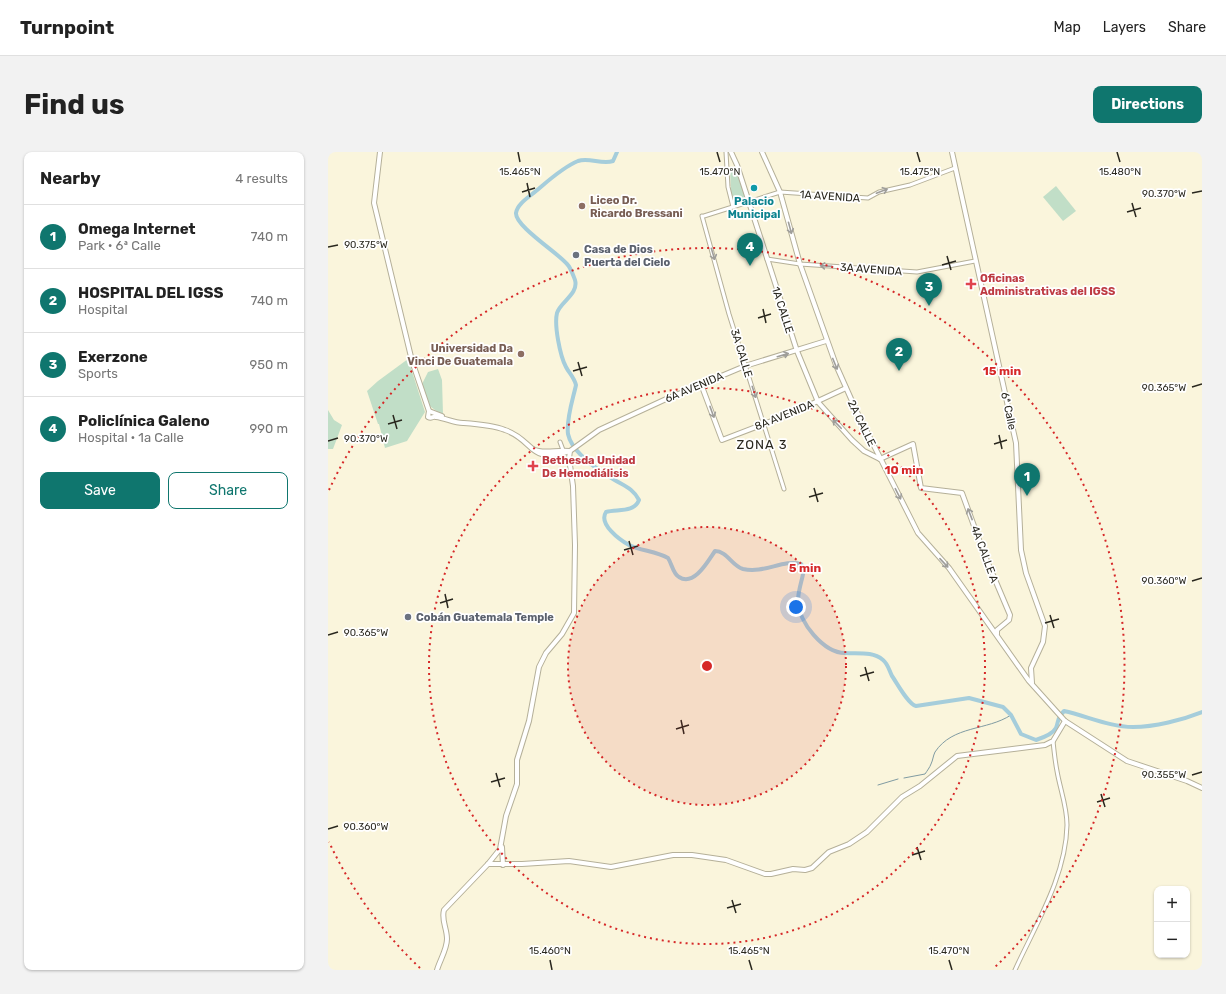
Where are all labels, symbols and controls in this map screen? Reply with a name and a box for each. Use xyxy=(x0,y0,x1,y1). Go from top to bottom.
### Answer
text: Turnpoint xyxy=(20,16,114,39)
text: Map xyxy=(1054,19,1081,36)
text: Layers xyxy=(1103,19,1146,36)
text: Share xyxy=(1168,19,1206,36)
button: Directions xyxy=(1093,86,1202,123)
text: Find us xyxy=(24,88,124,121)
text: 15.465°N xyxy=(499,166,541,178)
text: 15.470°N xyxy=(700,166,740,178)
text: 15.475°N xyxy=(900,166,940,178)
text: 15.480°N xyxy=(1099,166,1141,178)
text: Nearby xyxy=(40,168,101,188)
text: 4 results xyxy=(235,171,288,186)
marker: Palacio Municipal xyxy=(749,183,759,193)
one-way arrow xyxy=(875,187,887,195)
street label: 1A AVENIDA xyxy=(799,188,861,205)
text: 90.370°W xyxy=(1142,188,1186,200)
place label: Liceo Dr. Ricardo Bressani xyxy=(590,194,683,220)
place label: Palacio Municipal xyxy=(728,195,780,221)
marker: Liceo Dr. Ricardo Bressani xyxy=(577,201,587,211)
text: Omega Internet xyxy=(78,220,196,238)
one-way arrow xyxy=(787,221,794,234)
text: 1 xyxy=(50,229,56,244)
text: 740 m xyxy=(251,229,288,244)
pin: 4 xyxy=(737,233,763,266)
text: Park · 6ª Calle xyxy=(78,238,161,253)
text: 90.375°W xyxy=(344,239,388,251)
place label: Casa de Dios Puerta del Cielo xyxy=(584,243,670,269)
one-way arrow xyxy=(710,247,717,260)
marker: Casa de Dios Puerta del Cielo xyxy=(571,250,581,260)
street label: 3A AVENIDA xyxy=(839,261,903,278)
one-way arrow xyxy=(820,263,833,270)
place label: Oficinas Administrativas del IGSS xyxy=(980,272,1115,298)
pin: 3 xyxy=(916,273,942,306)
marker: Oficinas Administrativas del IGSS xyxy=(965,278,977,290)
text: HOSPITAL DEL IGSS xyxy=(78,284,223,302)
street label: 1A CALLE xyxy=(769,285,796,335)
text: 2 xyxy=(49,293,57,308)
text: 740 m xyxy=(251,293,288,308)
text: Hospital xyxy=(78,302,128,317)
street label: 3A CALLE xyxy=(728,327,755,379)
pin: 2 xyxy=(886,338,912,371)
place label: Universidad Da Vinci De Guatemala xyxy=(407,342,513,368)
text: Exerzone xyxy=(78,348,148,366)
marker: Universidad Da Vinci De Guatemala xyxy=(516,349,526,359)
one-way arrow xyxy=(776,351,789,358)
text: 3 xyxy=(49,357,57,372)
text: 950 m xyxy=(250,357,288,372)
one-way arrow xyxy=(832,358,840,370)
text: 15 min xyxy=(983,364,1021,378)
text: Sports xyxy=(78,366,118,381)
street label: 6A AVENIDA xyxy=(663,369,726,406)
text: 90.365°W xyxy=(1142,382,1186,394)
one-way arrow xyxy=(751,385,758,398)
street label: 6ª Calle xyxy=(998,391,1019,431)
street label: 8A AVENIDA xyxy=(753,397,816,433)
street label: 2A CALLE xyxy=(845,398,878,449)
one-way arrow xyxy=(708,405,716,417)
text: Policlínica Galeno xyxy=(78,412,210,430)
one-way arrow xyxy=(832,418,841,429)
text: 4 xyxy=(49,421,57,436)
text: 990 m xyxy=(250,421,288,436)
text: Hospital · 1a Calle xyxy=(78,430,184,445)
text: 90.370°W xyxy=(344,433,388,445)
district label: ZONA 3 xyxy=(737,437,787,452)
place label: Bethesda Unidad De Hemodiálisis xyxy=(542,454,636,480)
marker: Bethesda Unidad De Hemodiálisis xyxy=(527,460,539,472)
text: 10 min xyxy=(885,463,924,477)
pin: 1 xyxy=(1014,463,1040,496)
button: Save xyxy=(40,472,160,509)
button: Share xyxy=(168,472,288,509)
one-way arrow xyxy=(895,488,902,500)
one-way arrow xyxy=(966,508,974,520)
street label: 4A CALLE A xyxy=(968,524,1001,585)
one-way arrow xyxy=(939,557,948,568)
text: 5 min xyxy=(789,561,822,575)
text: 90.360°W xyxy=(1142,575,1186,587)
your location xyxy=(786,597,806,617)
place label: Cobán Guatemala Temple xyxy=(416,611,554,624)
marker: Cobán Guatemala Temple xyxy=(403,612,413,622)
text: 90.365°W xyxy=(344,627,388,639)
centre of rings xyxy=(700,659,714,673)
text: 90.355°W xyxy=(1142,769,1186,781)
text: 90.360°W xyxy=(344,821,388,833)
map controls xyxy=(1154,886,1190,958)
button: + xyxy=(1154,886,1190,922)
button: − xyxy=(1154,922,1190,958)
text: 15.460°N xyxy=(529,945,571,957)
text: 15.465°N xyxy=(728,945,770,957)
text: 15.470°N xyxy=(929,945,969,957)

